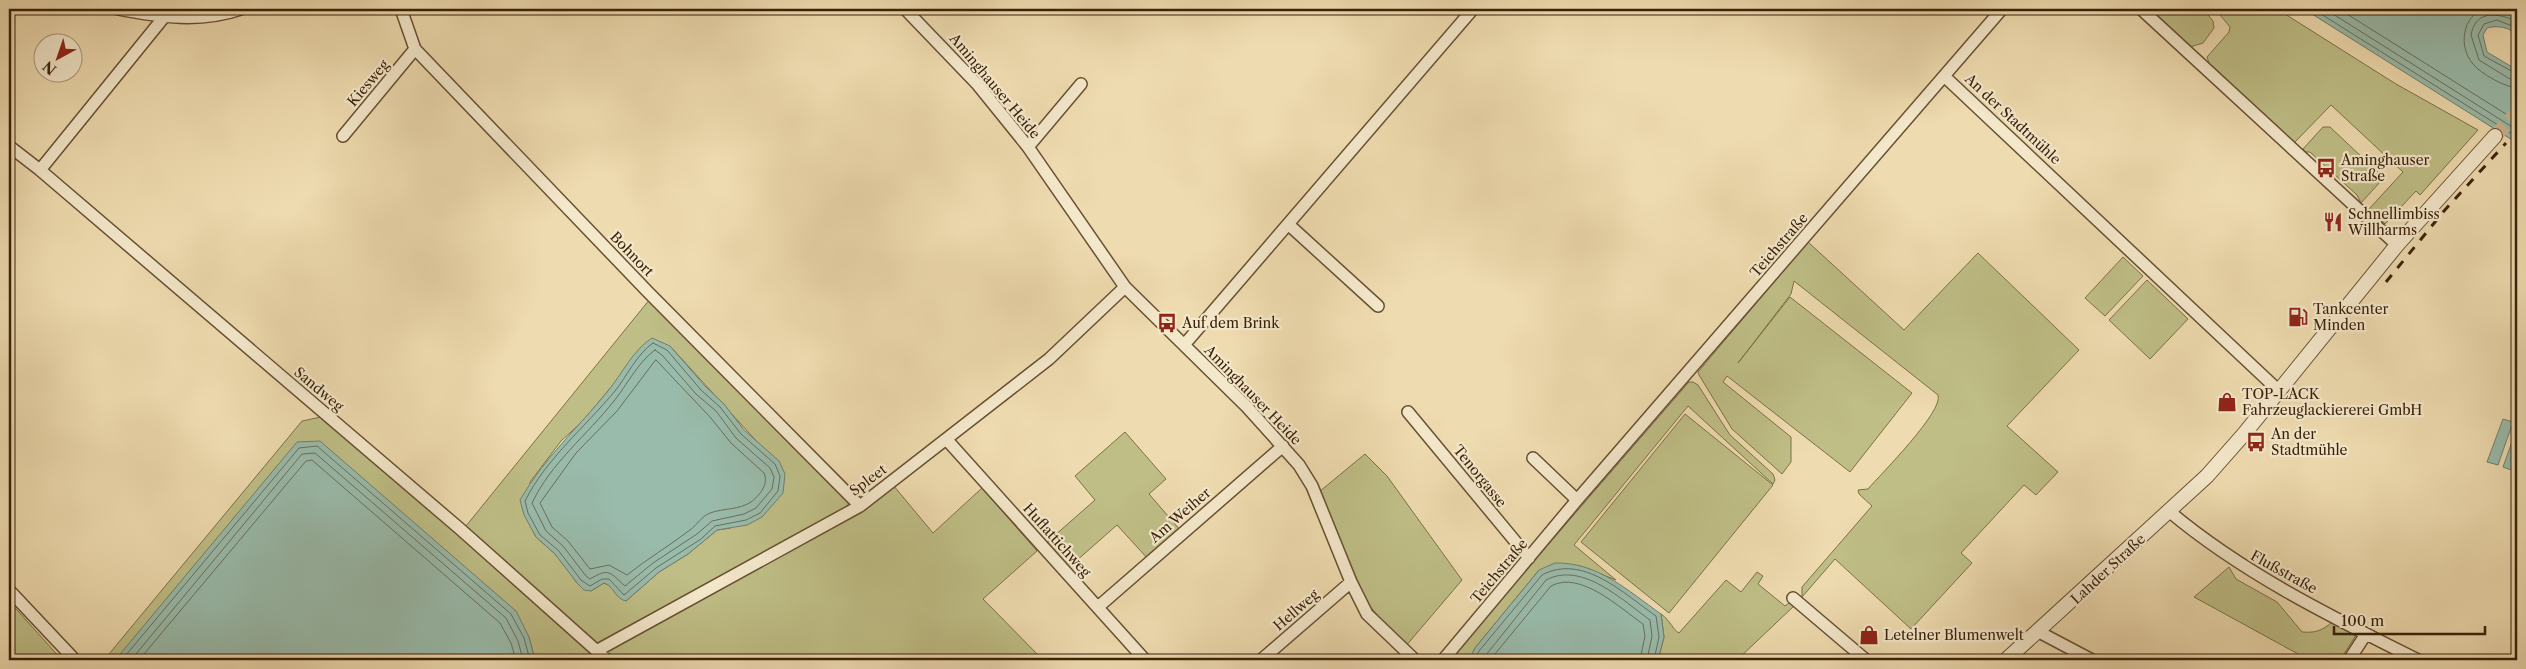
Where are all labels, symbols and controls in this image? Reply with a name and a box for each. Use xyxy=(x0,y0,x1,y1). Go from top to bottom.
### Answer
street label: Aminghauser Heide xyxy=(945,29,1044,142)
north arrow xyxy=(32,32,82,82)
street label: Kiesweg xyxy=(343,56,393,110)
text: N xyxy=(39,57,60,79)
street label: An der Stadtmühle xyxy=(1960,69,2065,168)
place label: Aminghauser Straße xyxy=(2340,151,2430,185)
bus stop icon: Aminghauser Straße xyxy=(2315,157,2337,179)
place label: Schnellimbiss Willharms xyxy=(2347,205,2440,239)
street label: Teichstraße xyxy=(1746,209,1812,281)
restaurant icon: Schnellimbiss Willharms xyxy=(2322,211,2344,233)
street label: Bohnort xyxy=(606,228,658,280)
place label: Tankcenter Minden xyxy=(2313,300,2389,334)
fuel station icon: Tankcenter Minden xyxy=(2287,306,2309,328)
bus stop icon: Auf dem Brink xyxy=(1156,312,1178,334)
place label: Auf dem Brink xyxy=(1181,314,1280,332)
street label: Aminghauser Heide xyxy=(1200,341,1305,449)
street label: Sandweg xyxy=(291,363,348,415)
place label: TOP-LACK Fahrzeuglackiererei GmbH xyxy=(2242,385,2422,419)
shop icon: TOP-LACK Fahrzeuglackiererei GmbH xyxy=(2216,391,2238,413)
place label: An der Stadtmühle xyxy=(2270,425,2348,459)
bus stop icon: An der Stadtmühle xyxy=(2245,431,2267,453)
street label: Tenorgasse xyxy=(1449,441,1511,511)
street label: Spleet xyxy=(846,460,890,500)
street label: Am Weiher xyxy=(1145,483,1214,547)
street label: Huflattichweg xyxy=(1019,499,1095,581)
street label: Lahder Straße xyxy=(2067,530,2149,608)
street label: Teichstraße xyxy=(1467,535,1531,607)
street label: Flußstraße xyxy=(2248,546,2321,598)
street label: Hellweg xyxy=(1270,585,1323,635)
scale bar xyxy=(2334,604,2485,636)
text: 100 m xyxy=(2341,611,2384,630)
shop icon: Letelner Blumenwelt xyxy=(1858,624,1880,646)
place label: Letelner Blumenwelt xyxy=(1884,626,2024,644)

